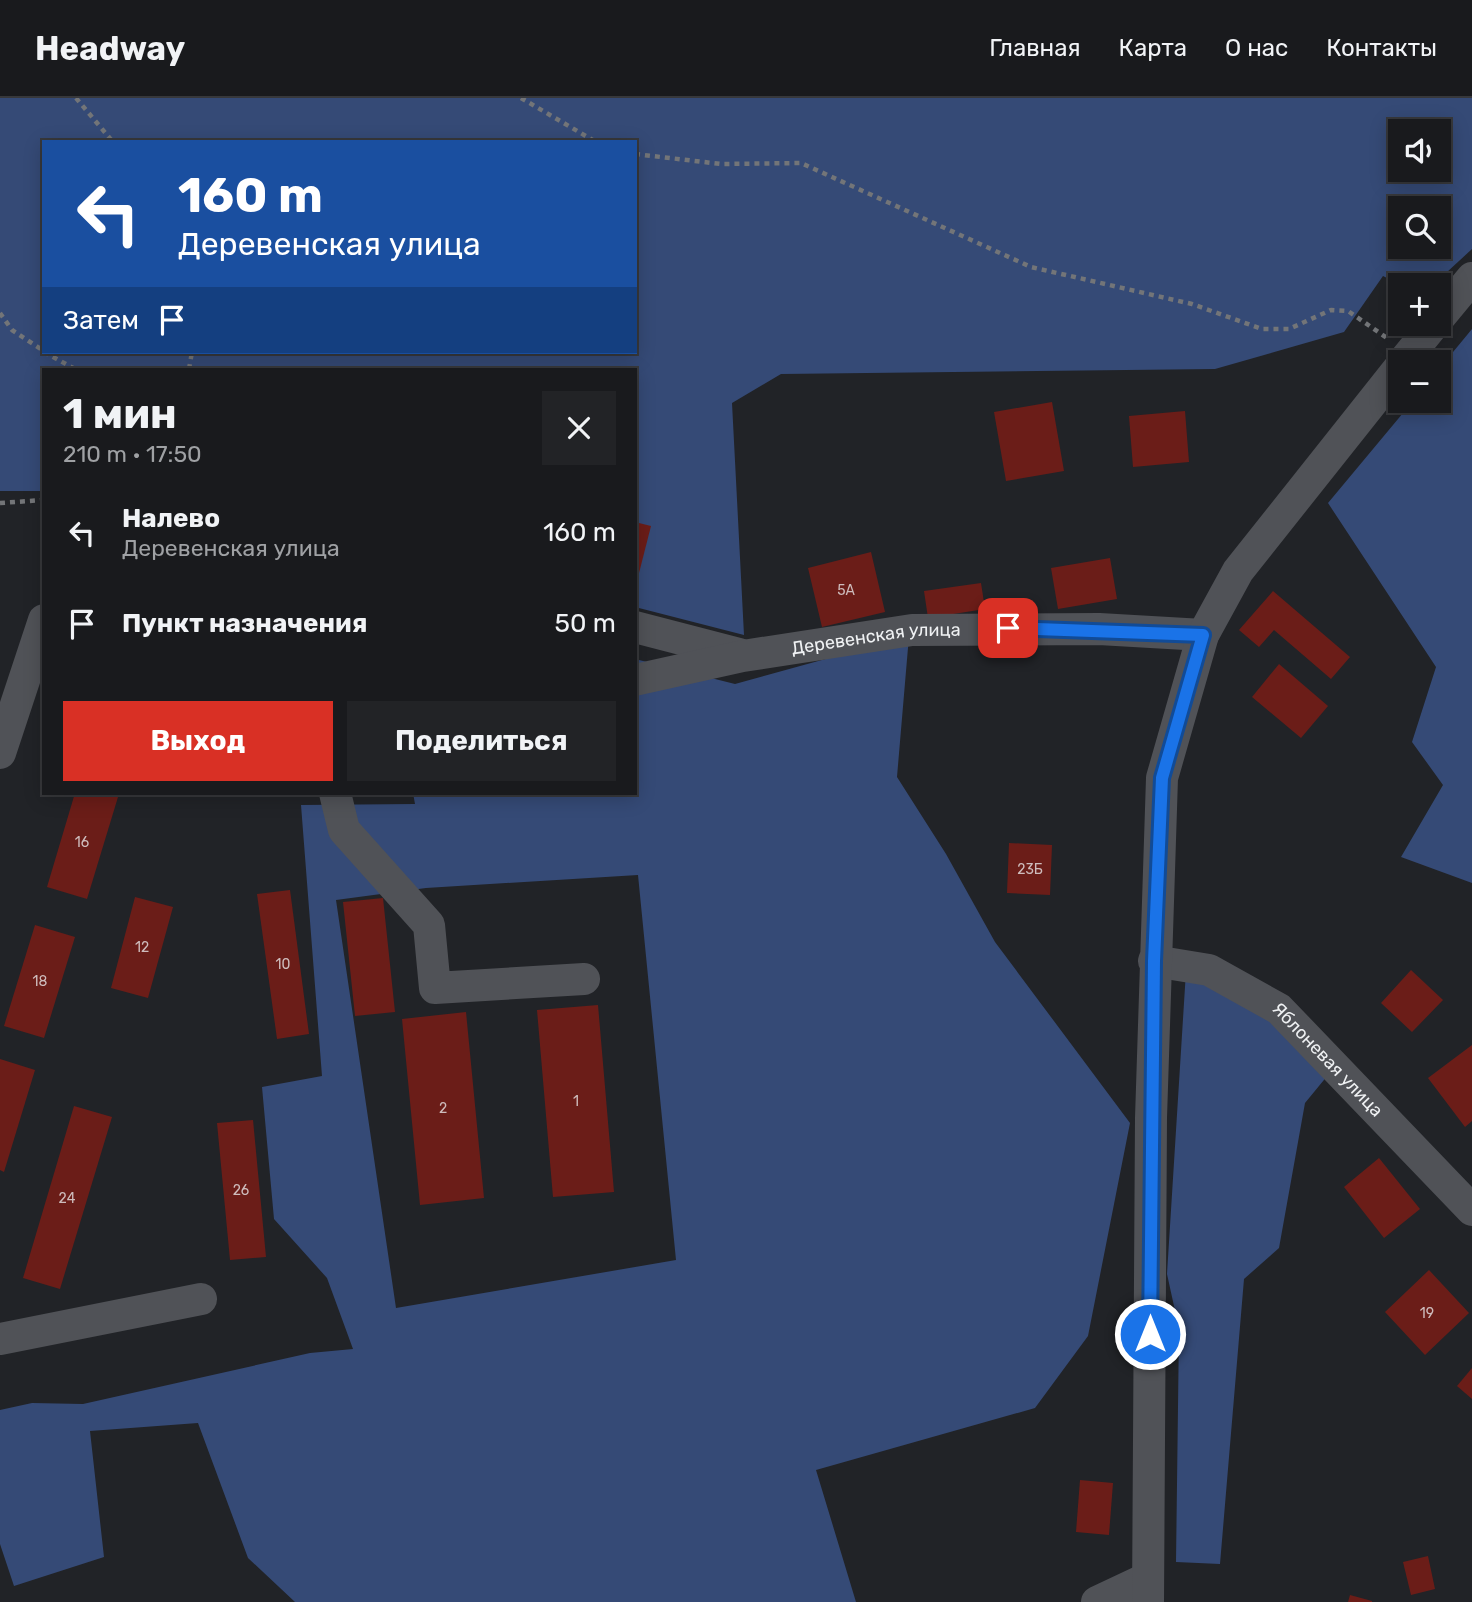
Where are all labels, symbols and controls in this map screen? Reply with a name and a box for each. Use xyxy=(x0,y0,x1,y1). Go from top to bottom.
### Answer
text: Headway xyxy=(35,29,185,68)
text: Главная xyxy=(989,34,1081,62)
text: Карта xyxy=(1119,34,1187,62)
text: О нас xyxy=(1225,34,1288,62)
text: Контакты xyxy=(1326,34,1437,62)
map controls xyxy=(1388,119,1451,413)
button: sound xyxy=(1388,119,1451,182)
text: 160 m xyxy=(178,166,323,224)
icon: left xyxy=(63,168,154,259)
button: search xyxy=(1388,196,1451,259)
text: Деревенская улица xyxy=(178,225,481,263)
button: + xyxy=(1388,273,1451,336)
icon: arrive xyxy=(153,301,191,339)
text: Затем xyxy=(63,305,139,336)
button: − xyxy=(1388,350,1451,413)
text: 1 мин xyxy=(63,389,177,439)
button: close xyxy=(542,391,616,465)
text: 210 m · 17:50 xyxy=(63,440,202,468)
text: Налево xyxy=(122,503,220,534)
icon: left xyxy=(63,514,101,552)
text: 160 m xyxy=(543,517,616,548)
text: Деревенская улица xyxy=(122,534,340,562)
house number: 5А xyxy=(837,582,855,599)
pin xyxy=(978,598,1038,658)
icon: arrive xyxy=(63,605,101,643)
text: Пункт назначения xyxy=(122,608,367,639)
text: 50 m xyxy=(555,608,616,639)
icon: arrive xyxy=(989,609,1027,647)
street label: Деревенская улица xyxy=(790,619,961,659)
button: Выход xyxy=(63,701,333,781)
button: Поделиться xyxy=(347,701,616,781)
house number: 16 xyxy=(75,834,89,851)
house number: 23Б xyxy=(1017,861,1043,878)
house number: 12 xyxy=(135,939,149,956)
house number: 10 xyxy=(276,956,291,973)
house number: 18 xyxy=(33,973,48,990)
street label: Яблоневая улица xyxy=(1268,998,1388,1121)
house number: 1 xyxy=(573,1093,579,1110)
house number: 2 xyxy=(439,1100,447,1117)
house number: 26 xyxy=(233,1182,249,1199)
house number: 24 xyxy=(59,1190,76,1207)
position arrow xyxy=(1113,1297,1187,1371)
house number: 19 xyxy=(1420,1305,1434,1322)

